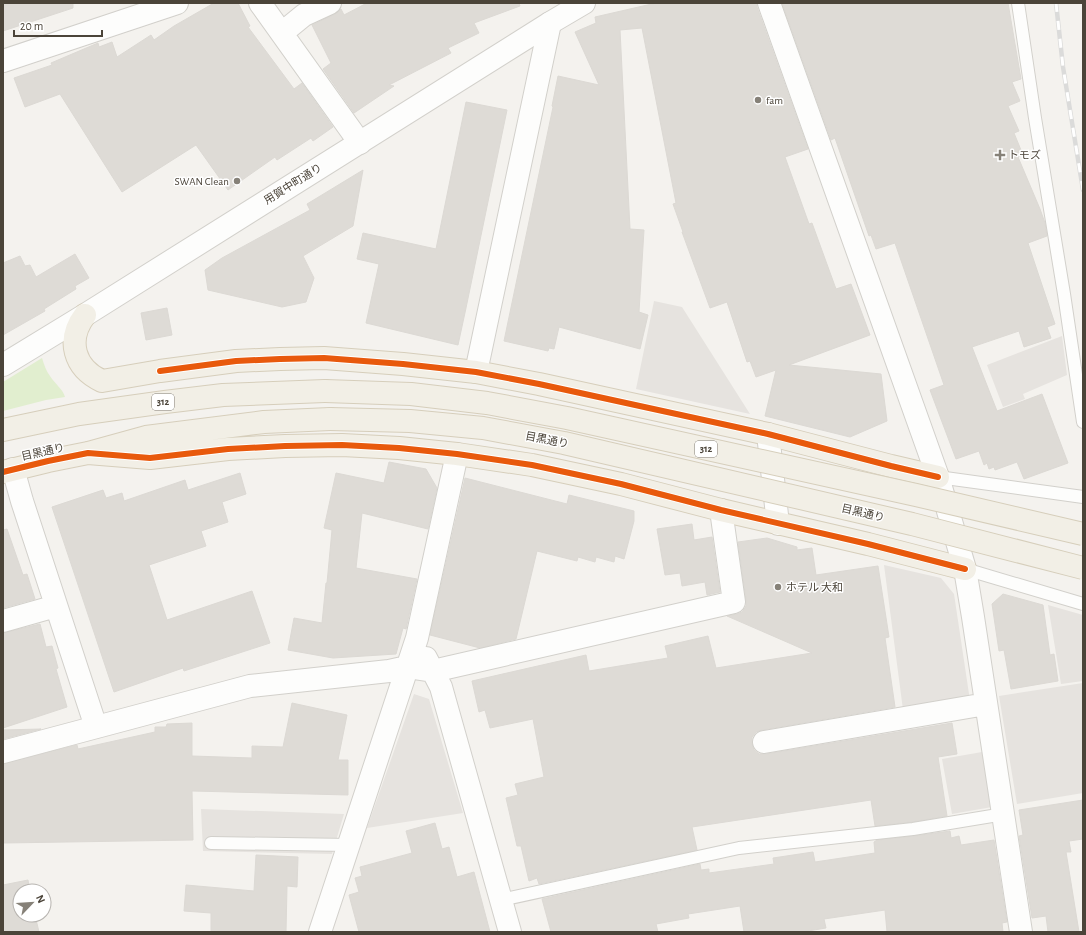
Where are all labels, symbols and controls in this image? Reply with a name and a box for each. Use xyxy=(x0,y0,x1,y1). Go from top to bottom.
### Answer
scale bar xyxy=(14,12,102,38)
text: 20 m xyxy=(20,20,43,32)
marker: fam xyxy=(753,95,763,105)
place label: fam xyxy=(766,95,783,106)
place label: トモズ xyxy=(1008,149,1041,161)
marker: トモズ xyxy=(995,150,1005,160)
street label: 用賀中町通り xyxy=(262,161,324,206)
place label: SWAN Clean xyxy=(174,176,229,187)
marker: SWAN Clean xyxy=(232,176,242,186)
road number: 312 xyxy=(152,394,174,410)
street label: 目黒通り xyxy=(524,429,570,450)
street label: 目黒通り xyxy=(20,441,66,462)
road number: 312 xyxy=(695,441,717,457)
street label: 目黒通り xyxy=(840,502,886,523)
place label: ホテル 大和 xyxy=(786,581,843,593)
marker: ホテル 大和 xyxy=(773,582,783,592)
north arrow xyxy=(12,883,52,923)
text: N xyxy=(34,893,47,905)

